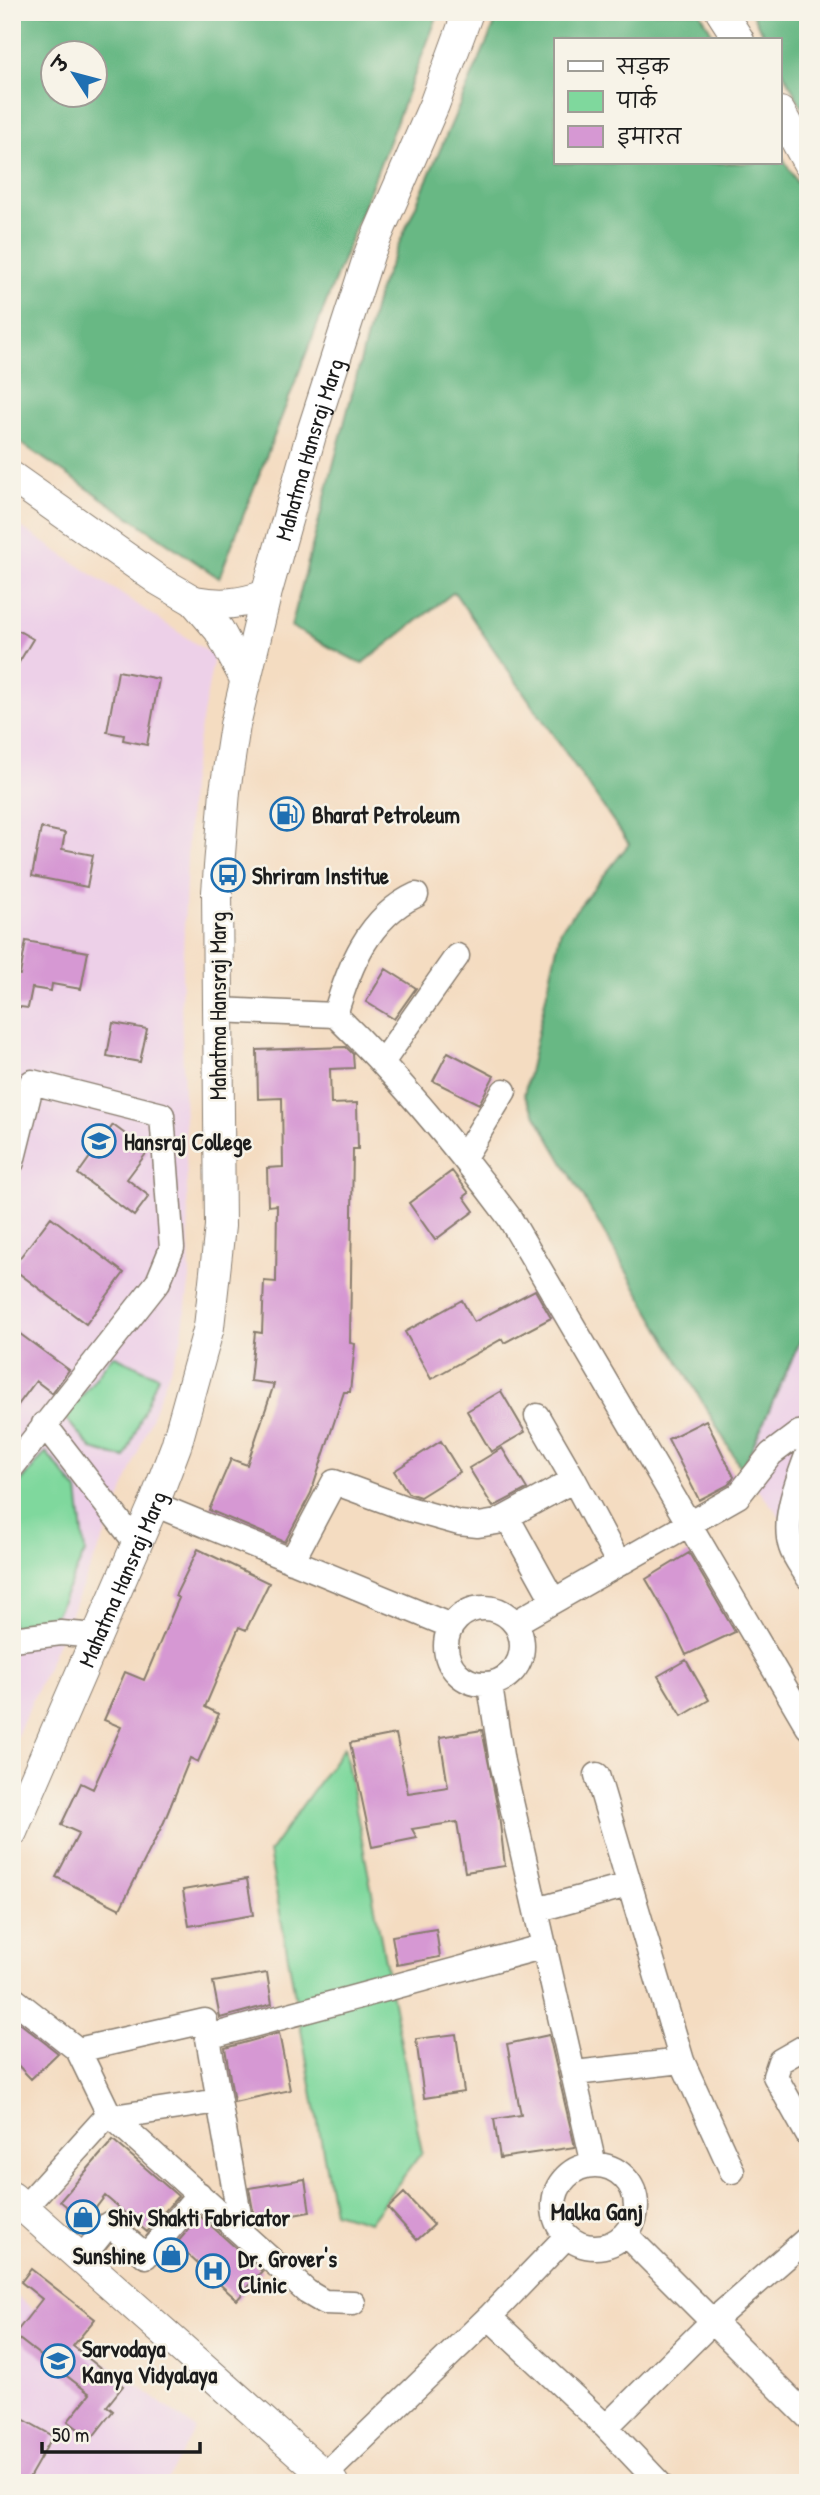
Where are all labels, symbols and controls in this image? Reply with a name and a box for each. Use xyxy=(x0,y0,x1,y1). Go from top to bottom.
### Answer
north arrow xyxy=(38,38,108,108)
legend xyxy=(554,38,782,164)
text: उ xyxy=(45,49,76,78)
text: सड़क xyxy=(616,52,670,81)
text: पार्क xyxy=(616,84,658,115)
text: इमारत xyxy=(617,122,683,151)
street label: Mahatma Hansraj Marg xyxy=(267,354,350,544)
fuel station icon: Bharat Petroleum xyxy=(268,795,306,833)
place label: Bharat Petroleum xyxy=(312,799,460,830)
bus stop icon: Shriram Institue xyxy=(209,856,247,894)
place label: Shriram Institue xyxy=(252,860,390,891)
street label: Mahatma Hansraj Marg xyxy=(202,912,233,1100)
school or university icon: Hansraj College xyxy=(80,1122,118,1160)
place label: Hansraj College xyxy=(124,1126,253,1158)
street label: Mahatma Hansraj Marg xyxy=(70,1486,173,1672)
district label: Malka Ganj xyxy=(551,2195,643,2227)
shop icon: Shiv Shakti Fabricator xyxy=(64,2198,102,2236)
place label: Shiv Shakti Fabricator xyxy=(108,2202,290,2233)
shop icon: Sunshine xyxy=(152,2236,190,2274)
place label: Sunshine xyxy=(73,2240,147,2271)
place label: Dr. Grover's Clinic xyxy=(238,2243,337,2300)
hospital icon: Dr. Grover's Clinic xyxy=(194,2252,232,2290)
place label: Sarvodaya Kanya Vidyalaya xyxy=(82,2333,217,2391)
school or university icon: Sarvodaya Kanya Vidyalaya xyxy=(39,2342,77,2380)
scale bar xyxy=(42,2411,200,2455)
text: 50 m xyxy=(52,2420,89,2449)

